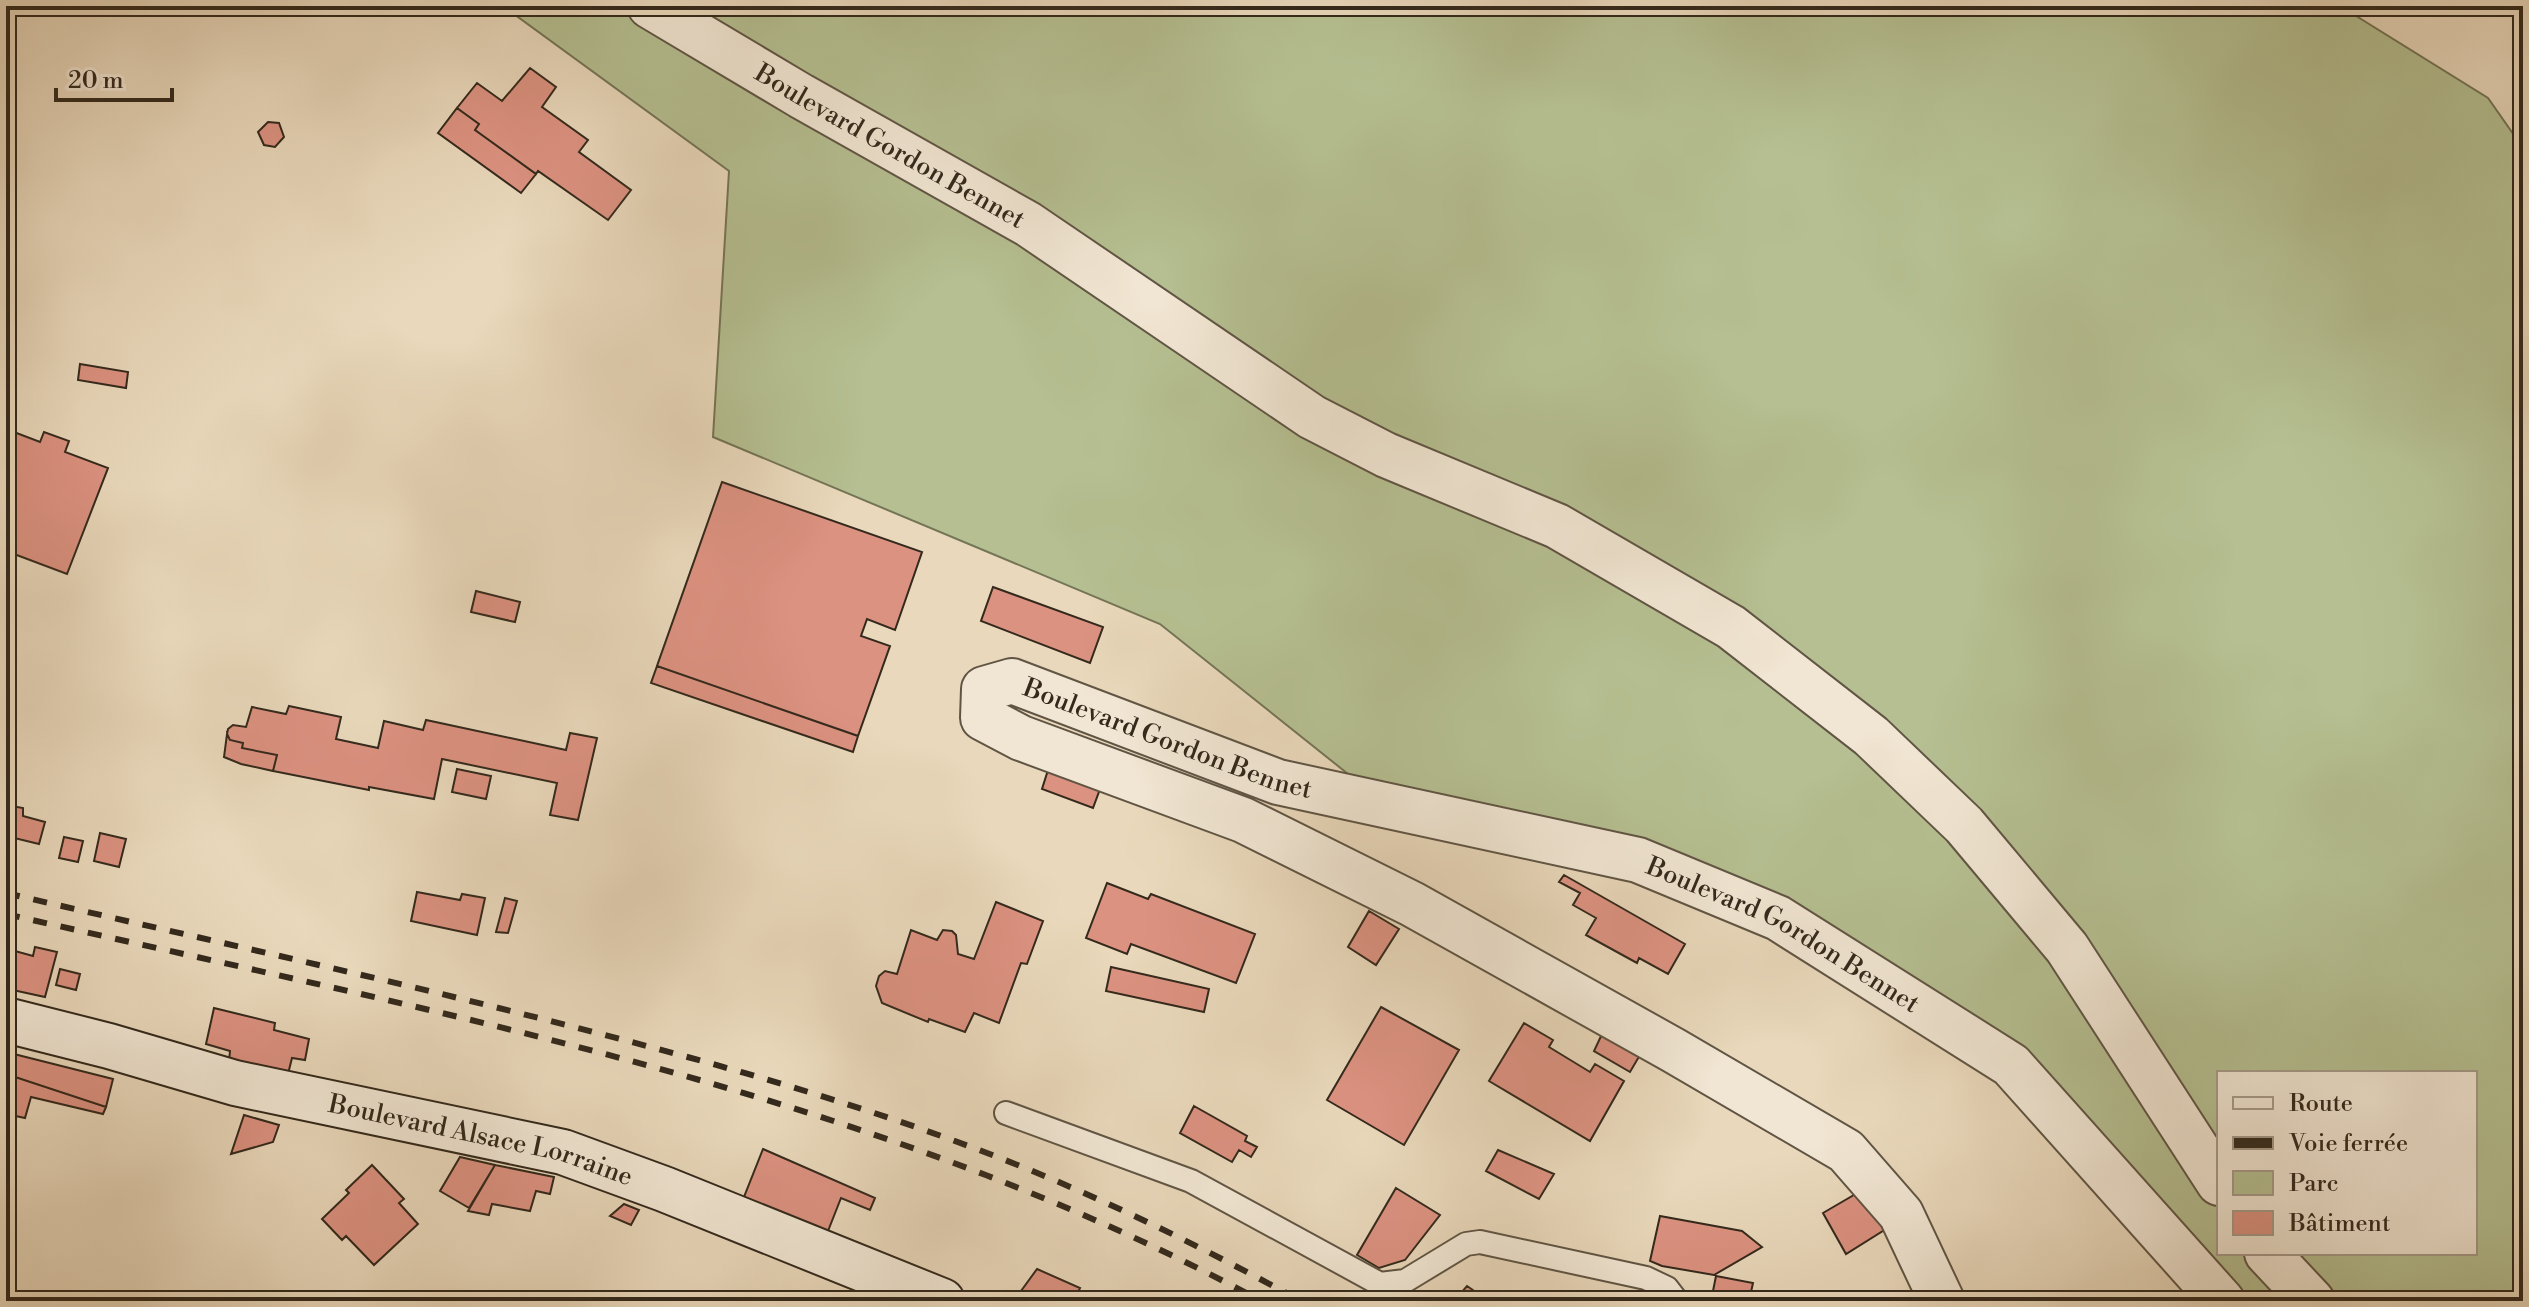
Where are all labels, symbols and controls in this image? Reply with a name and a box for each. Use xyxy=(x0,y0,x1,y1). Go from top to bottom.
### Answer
scale bar xyxy=(56,52,172,102)
street label: Boulevard Gordon Bennet xyxy=(748,57,1030,236)
text: 20 m xyxy=(68,66,124,96)
street label: Boulevard Gordon Bennet xyxy=(1018,671,1315,806)
street label: Boulevard Gordon Bennet xyxy=(1640,850,1925,1020)
legend xyxy=(2217,1071,2477,1255)
street label: Boulevard Alsace Lorraine xyxy=(325,1088,637,1193)
text: Route xyxy=(2289,1089,2353,1119)
text: Voie ferrée xyxy=(2288,1129,2408,1159)
text: Parc xyxy=(2289,1169,2339,1199)
text: Bâtiment xyxy=(2288,1209,2391,1239)

